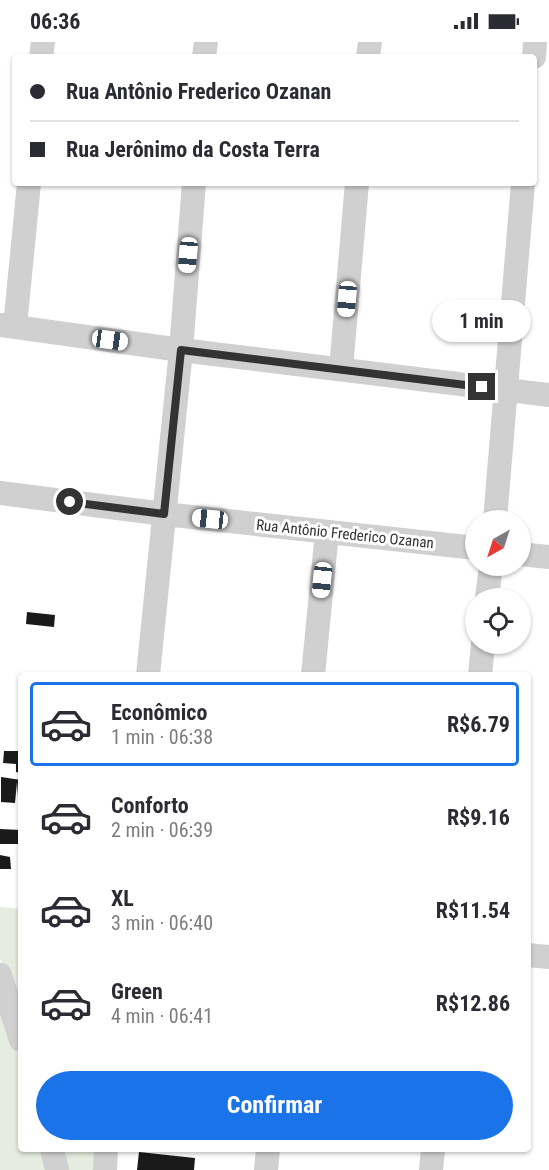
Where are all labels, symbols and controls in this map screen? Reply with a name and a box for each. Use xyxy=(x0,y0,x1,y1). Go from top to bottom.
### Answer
text: 06:36 xyxy=(30,9,81,34)
text: Rua Antônio Frederico Ozanan xyxy=(66,79,331,104)
text: Rua Jerônimo da Costa Terra xyxy=(66,137,320,162)
car xyxy=(177,236,199,274)
car xyxy=(336,280,358,318)
callout: 1 min xyxy=(432,300,532,342)
text: 1 min xyxy=(459,309,504,333)
car xyxy=(91,329,129,351)
route end xyxy=(468,373,495,400)
route start xyxy=(56,488,83,515)
car xyxy=(191,508,229,530)
north arrow xyxy=(465,510,531,576)
map controls xyxy=(465,510,531,654)
street label: Rua Antônio Frederico Ozanan xyxy=(255,516,435,552)
car xyxy=(311,561,333,599)
button: locate xyxy=(465,588,531,654)
icon: car xyxy=(39,697,93,751)
text: Econômico xyxy=(111,700,207,725)
text: R$6.79 xyxy=(447,712,510,737)
text: 1 min · 06:38 xyxy=(111,725,213,749)
icon: car xyxy=(39,790,93,844)
text: Conforto xyxy=(111,793,189,818)
text: R$9.16 xyxy=(447,805,510,830)
text: 2 min · 06:39 xyxy=(111,818,213,842)
icon: car xyxy=(39,883,93,937)
text: XL xyxy=(111,886,134,911)
text: R$11.54 xyxy=(436,898,510,923)
text: 3 min · 06:40 xyxy=(111,911,213,935)
icon: car xyxy=(39,976,93,1030)
text: Green xyxy=(111,979,163,1004)
text: R$12.86 xyxy=(436,991,510,1016)
text: 4 min · 06:41 xyxy=(111,1004,213,1028)
button: Confirmar xyxy=(36,1071,513,1140)

